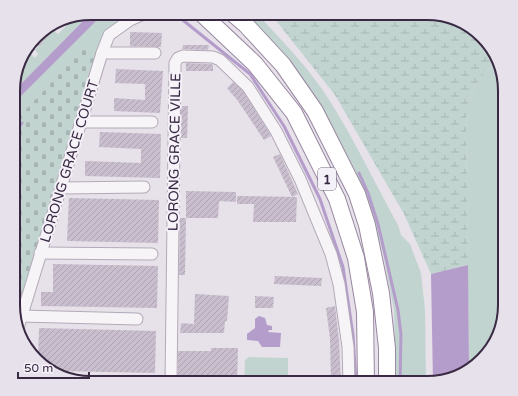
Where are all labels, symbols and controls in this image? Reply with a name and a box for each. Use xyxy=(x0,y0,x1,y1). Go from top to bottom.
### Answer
street label: LORONG GRACE VILLE xyxy=(165,73,184,231)
street label: LORONG GRACE COURT xyxy=(37,77,102,245)
road number: 1 xyxy=(318,168,336,190)
scale bar xyxy=(18,354,89,380)
text: 50 m xyxy=(24,361,53,375)

